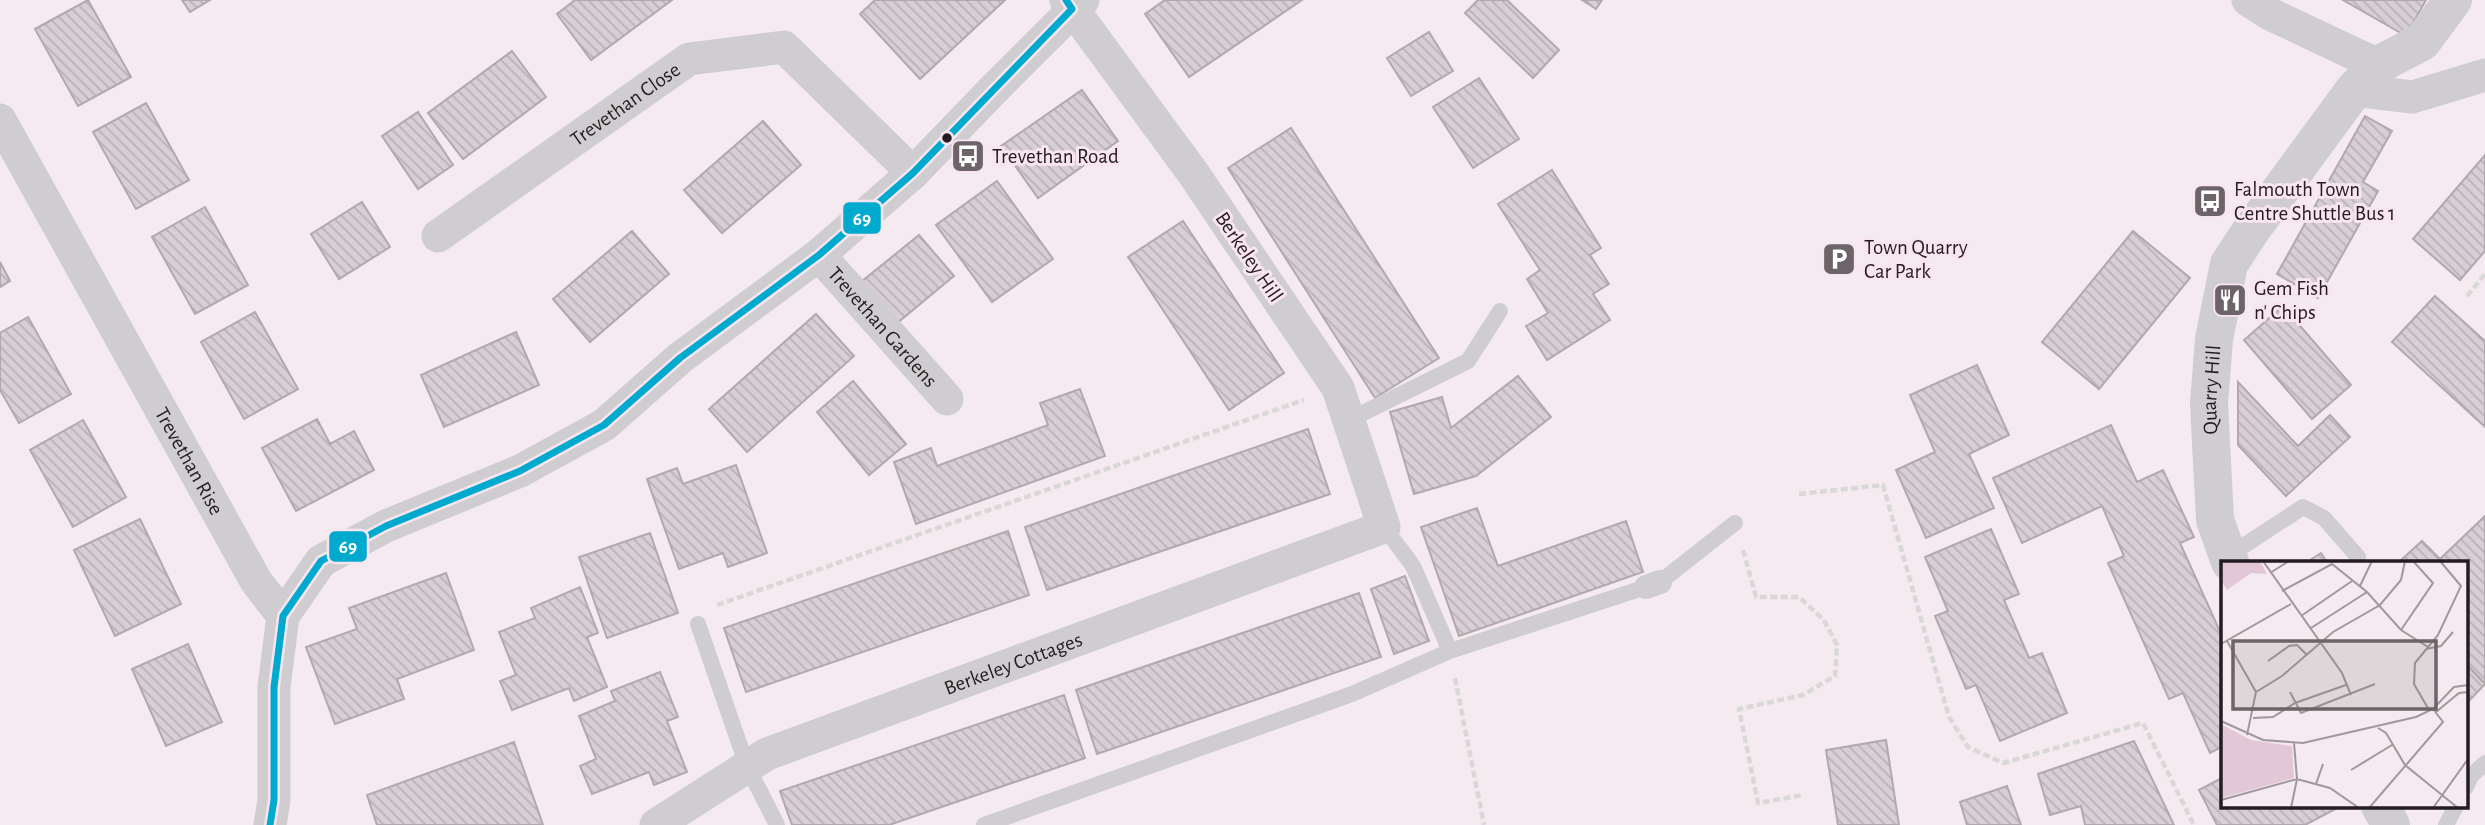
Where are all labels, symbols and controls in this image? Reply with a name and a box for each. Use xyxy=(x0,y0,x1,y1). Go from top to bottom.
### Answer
street label: Trevethan Close xyxy=(566,58,684,150)
unlabelled marker xyxy=(940,131,954,145)
bus stop icon: Trevethan Road xyxy=(949,137,987,175)
place label: Trevethan Road xyxy=(992,146,1119,167)
place label: Falmouth Town Centre Shuttle Bus 1 xyxy=(2234,179,2395,224)
bus stop icon: Falmouth Town Centre Shuttle Bus 1 xyxy=(2191,182,2229,220)
line badge: 69 xyxy=(842,201,882,235)
street label: Berkeley Hill xyxy=(1211,208,1287,306)
text: 69 xyxy=(853,210,871,229)
place label: Town Quarry Car Park xyxy=(1864,237,1968,282)
parking icon: Town Quarry Car Park xyxy=(1820,240,1858,278)
street label: Trevethan Gardens xyxy=(824,263,941,391)
place label: Gem Fish n' Chips xyxy=(2254,278,2329,323)
restaurant icon: Gem Fish n' Chips xyxy=(2211,281,2249,319)
street label: Quarry Hill xyxy=(2198,344,2224,435)
street label: Trevethan Rise xyxy=(151,404,227,518)
line badge: 69 xyxy=(328,530,368,563)
text: 69 xyxy=(339,538,357,557)
inset map xyxy=(2221,561,2468,808)
street label: Berkeley Cottages xyxy=(941,628,1085,698)

